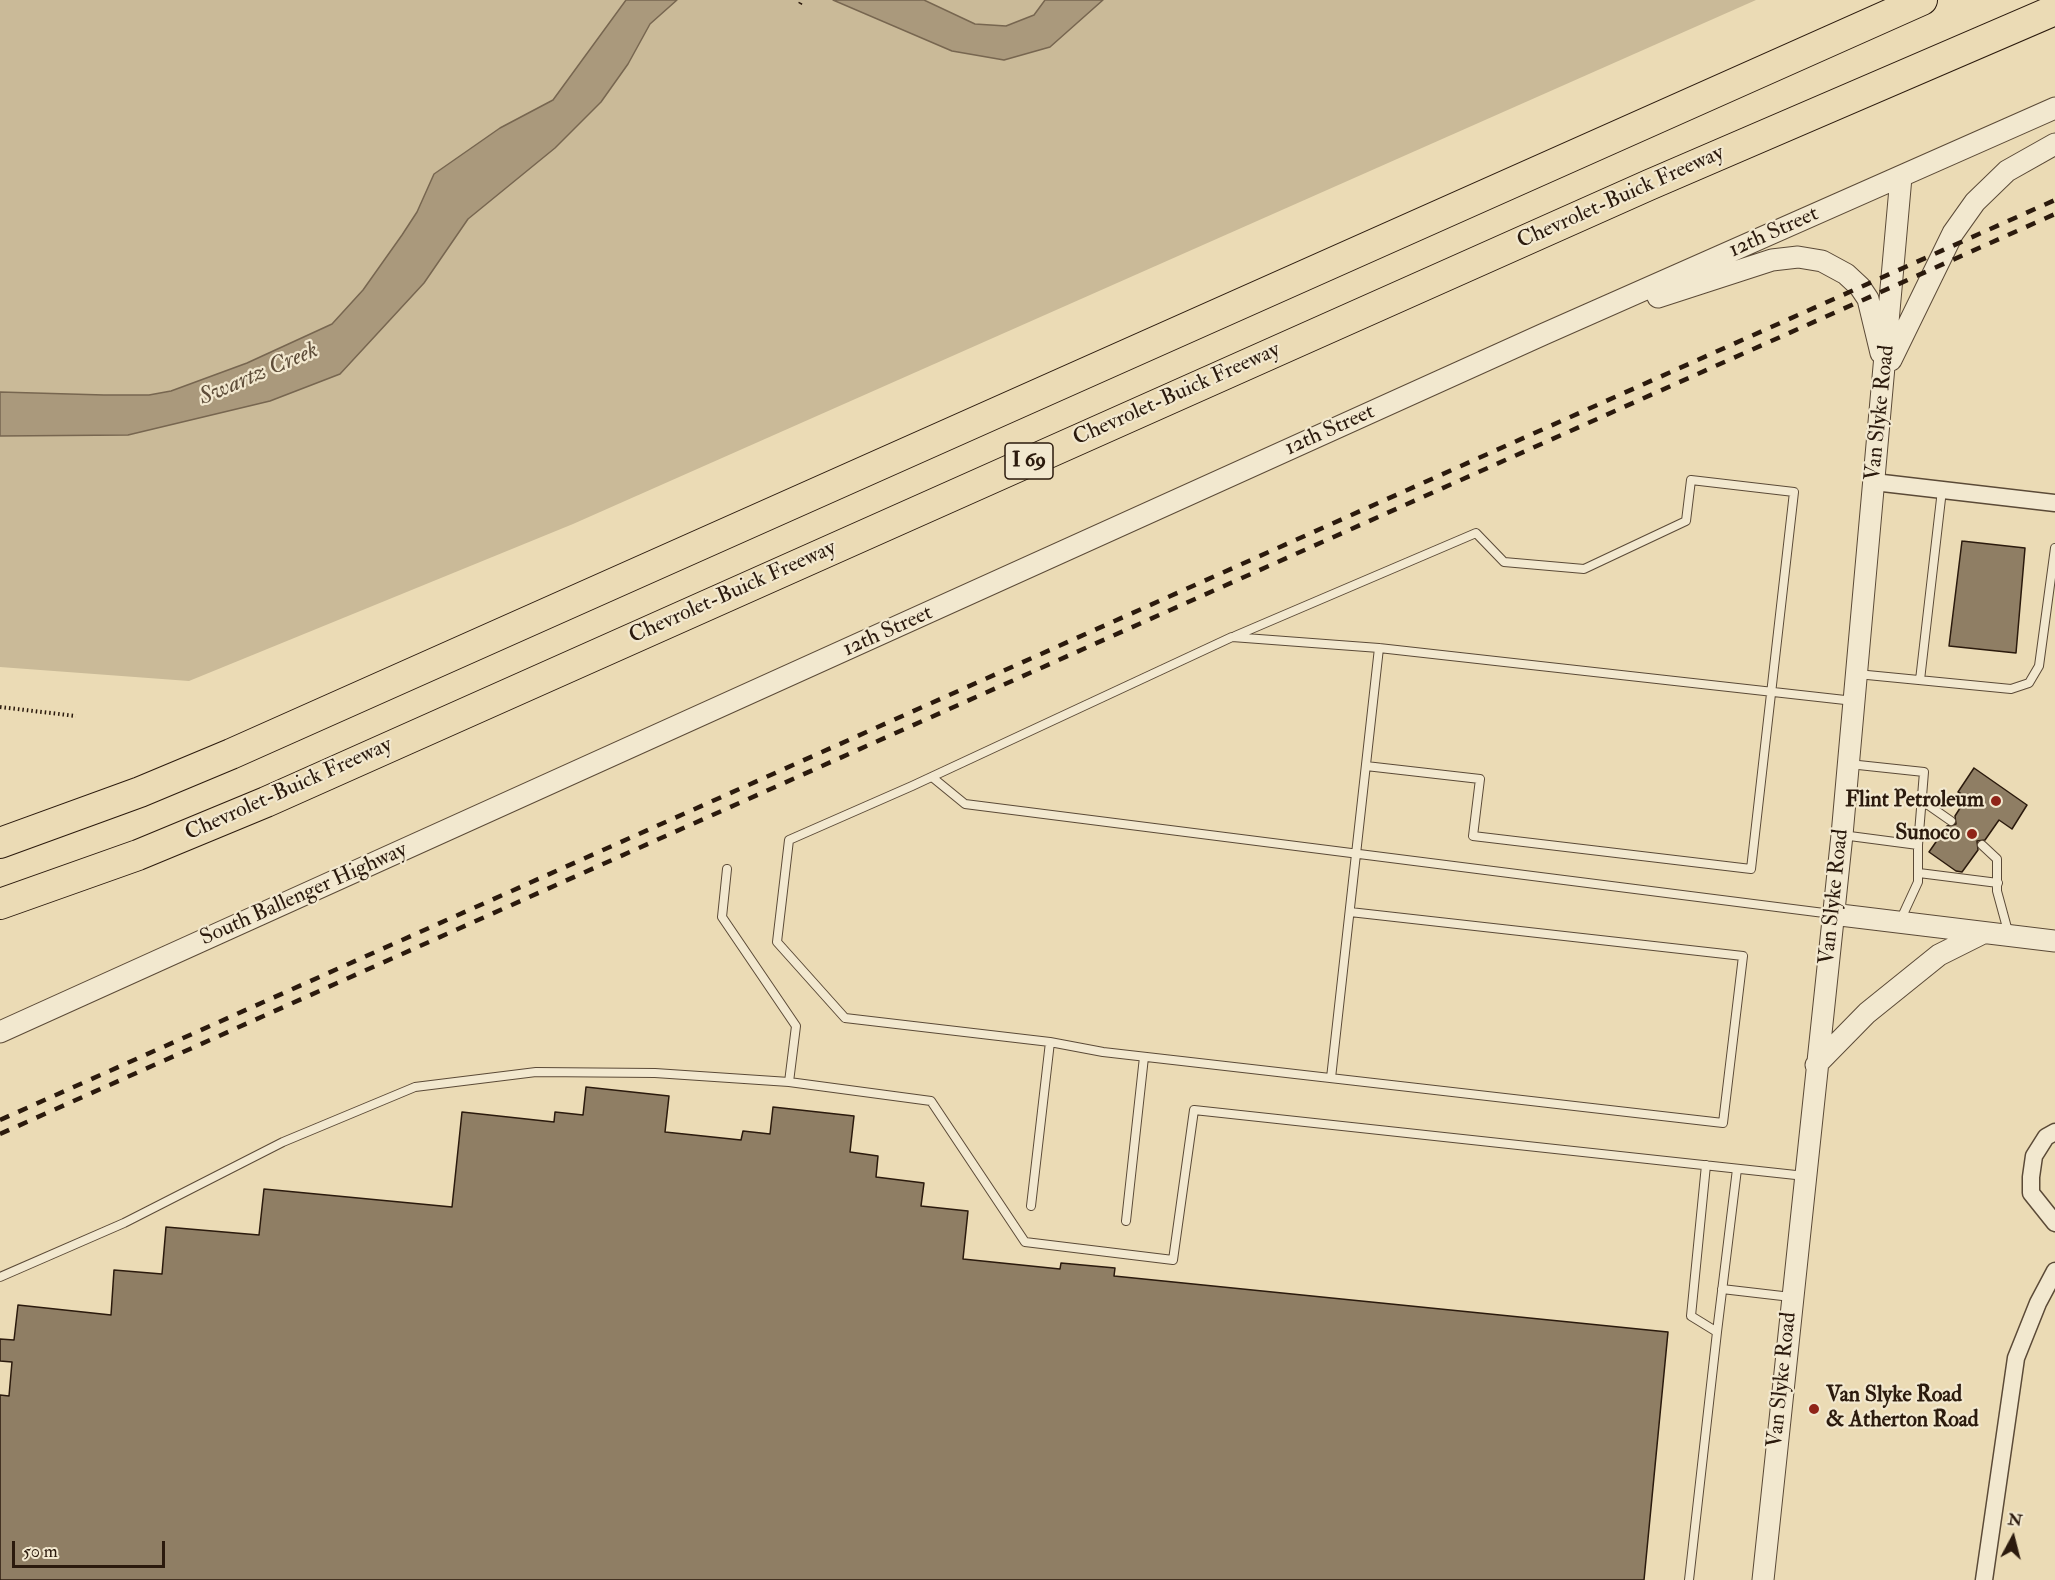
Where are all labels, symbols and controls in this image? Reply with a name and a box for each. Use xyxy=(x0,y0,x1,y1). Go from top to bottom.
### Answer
street label: Chevrolet-Buick Freeway xyxy=(1514,140,1728,256)
street label: 12th Street xyxy=(1725,202,1823,264)
water label: Swartz Creek xyxy=(195,337,323,413)
street label: Chevrolet-Buick Freeway xyxy=(1070,337,1284,453)
street label: Van Slyke Road xyxy=(1861,344,1901,482)
street label: 12th Street xyxy=(1281,400,1379,462)
road number: I 69 xyxy=(1005,443,1053,479)
street label: Chevrolet-Buick Freeway xyxy=(626,535,840,651)
street label: 12th Street xyxy=(839,601,937,663)
street label: Chevrolet-Buick Freeway xyxy=(182,732,396,848)
place label: Flint Petroleum xyxy=(1845,788,1984,814)
marker: Flint Petroleum xyxy=(1989,794,2003,808)
place label: Sunoco xyxy=(1895,821,1960,847)
marker: Sunoco xyxy=(1965,827,1979,841)
street label: Van Slyke Road xyxy=(1815,828,1855,966)
street label: South Ballenger Highway xyxy=(197,837,411,953)
street label: Van Slyke Road xyxy=(1763,1311,1803,1449)
place label: Van Slyke Road & Atherton Road xyxy=(1826,1383,1979,1434)
marker: Van Slyke Road & Atherton Road xyxy=(1807,1402,1821,1416)
north arrow xyxy=(1983,1508,2043,1568)
text: N xyxy=(2007,1509,2024,1531)
scale bar xyxy=(15,1529,168,1567)
text: 50 m xyxy=(23,1540,58,1563)

